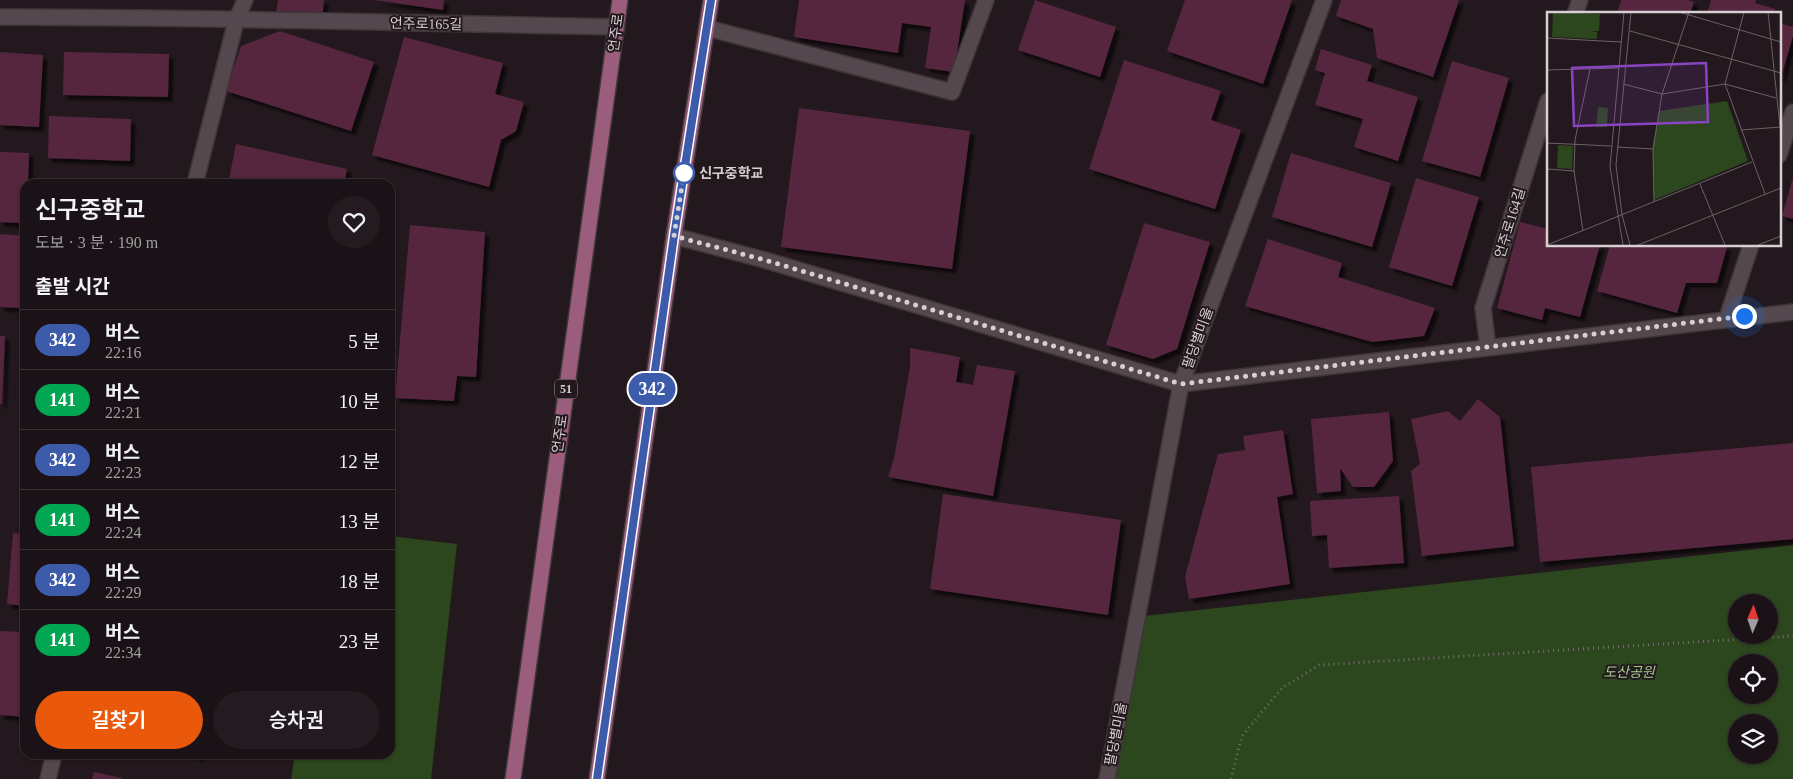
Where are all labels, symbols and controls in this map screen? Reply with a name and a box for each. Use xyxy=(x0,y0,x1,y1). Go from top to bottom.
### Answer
inset map xyxy=(1547,12,1780,246)
street label: 언주로 xyxy=(606,13,626,53)
street label: 언주로165길 xyxy=(390,16,462,32)
marker: 신구중학교 xyxy=(673,162,695,184)
place label: 신구중학교 xyxy=(699,165,764,181)
street label: 언주로164길 xyxy=(1492,186,1528,260)
button: heart xyxy=(328,196,380,248)
text: 신구중학교 xyxy=(35,197,145,223)
text: 도보 · 3 분 · 190 m xyxy=(35,234,158,251)
text: 출발 시간 xyxy=(35,276,110,297)
your location xyxy=(1732,304,1757,329)
street label: 팔당별미울 xyxy=(1180,305,1216,371)
text: 버스 xyxy=(105,322,140,343)
text: 342 xyxy=(49,330,76,350)
text: 5 분 xyxy=(348,331,380,352)
text: 22:16 xyxy=(105,344,141,361)
line badge: 342 xyxy=(623,373,681,405)
road number: 51 xyxy=(555,379,577,398)
text: 342 xyxy=(639,379,666,399)
text: 버스 xyxy=(105,382,140,403)
text: 141 xyxy=(49,390,76,410)
text: 10 분 xyxy=(339,391,380,412)
text: 22:21 xyxy=(105,404,141,421)
street label: 언주로 xyxy=(550,414,570,454)
text: 버스 xyxy=(105,442,140,463)
text: 342 xyxy=(49,450,76,470)
text: 12 분 xyxy=(339,451,380,472)
text: 22:23 xyxy=(105,464,141,481)
text: 버스 xyxy=(105,502,140,523)
text: 141 xyxy=(49,510,76,530)
text: 13 분 xyxy=(339,511,380,532)
text: 22:24 xyxy=(105,524,141,541)
text: 버스 xyxy=(105,562,140,583)
text: 342 xyxy=(49,570,76,590)
text: 18 분 xyxy=(339,571,380,592)
text: 22:29 xyxy=(105,584,141,601)
north arrow xyxy=(1728,594,1778,644)
map controls xyxy=(1728,594,1778,764)
text: 버스 xyxy=(105,622,140,643)
text: 141 xyxy=(49,630,76,650)
text: 23 분 xyxy=(339,631,380,652)
text: 22:34 xyxy=(105,644,141,661)
button: locate xyxy=(1728,654,1778,704)
park label: 도산공원 xyxy=(1603,665,1656,680)
button: 길찾기 xyxy=(35,691,203,749)
button: 승차권 xyxy=(213,691,380,749)
street label: 팔당별미울 xyxy=(1102,701,1130,767)
button: layers xyxy=(1728,714,1778,764)

